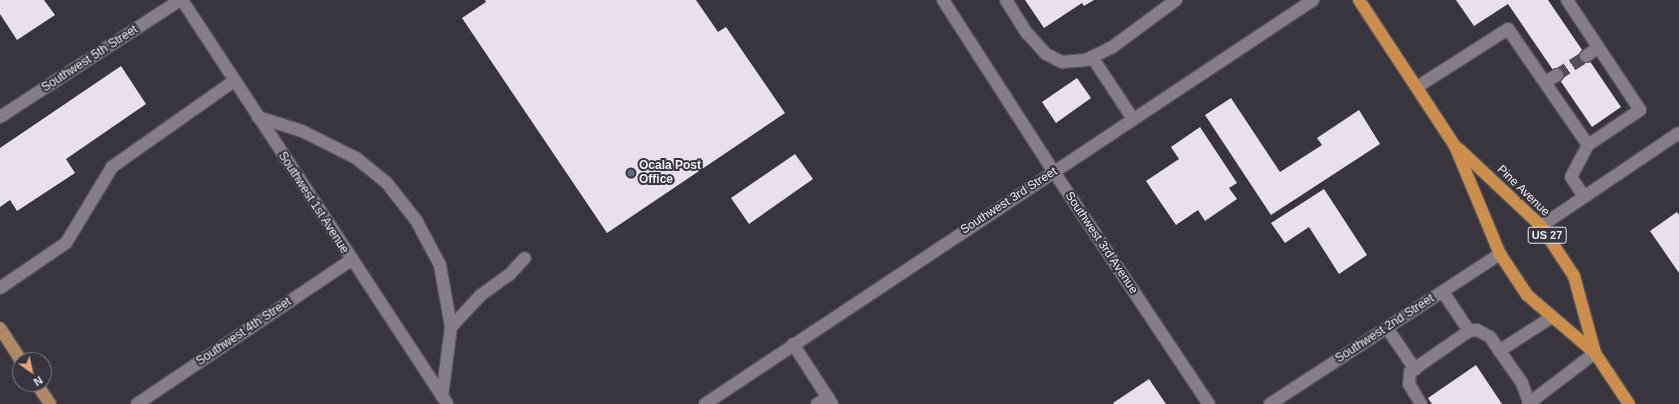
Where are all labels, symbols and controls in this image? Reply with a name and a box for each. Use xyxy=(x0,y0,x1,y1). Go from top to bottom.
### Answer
street label: Southwest 5th Street xyxy=(39,23,141,95)
street label: Southwest 1st Avenue xyxy=(275,149,351,257)
place label: Ocala Post Office xyxy=(639,159,701,187)
street label: Pine Avenue xyxy=(1494,162,1552,220)
street label: Southwest 3rd Street xyxy=(958,164,1060,238)
marker: Ocala Post Office xyxy=(626,168,636,178)
street label: Southwest 3rd Avenue xyxy=(1061,189,1141,297)
road number: US 27 xyxy=(1527,226,1567,244)
street label: Southwest 2nd Street xyxy=(1333,292,1437,366)
street label: Southwest 4th Street xyxy=(194,295,294,369)
north arrow xyxy=(12,352,52,392)
text: N xyxy=(32,374,45,388)

